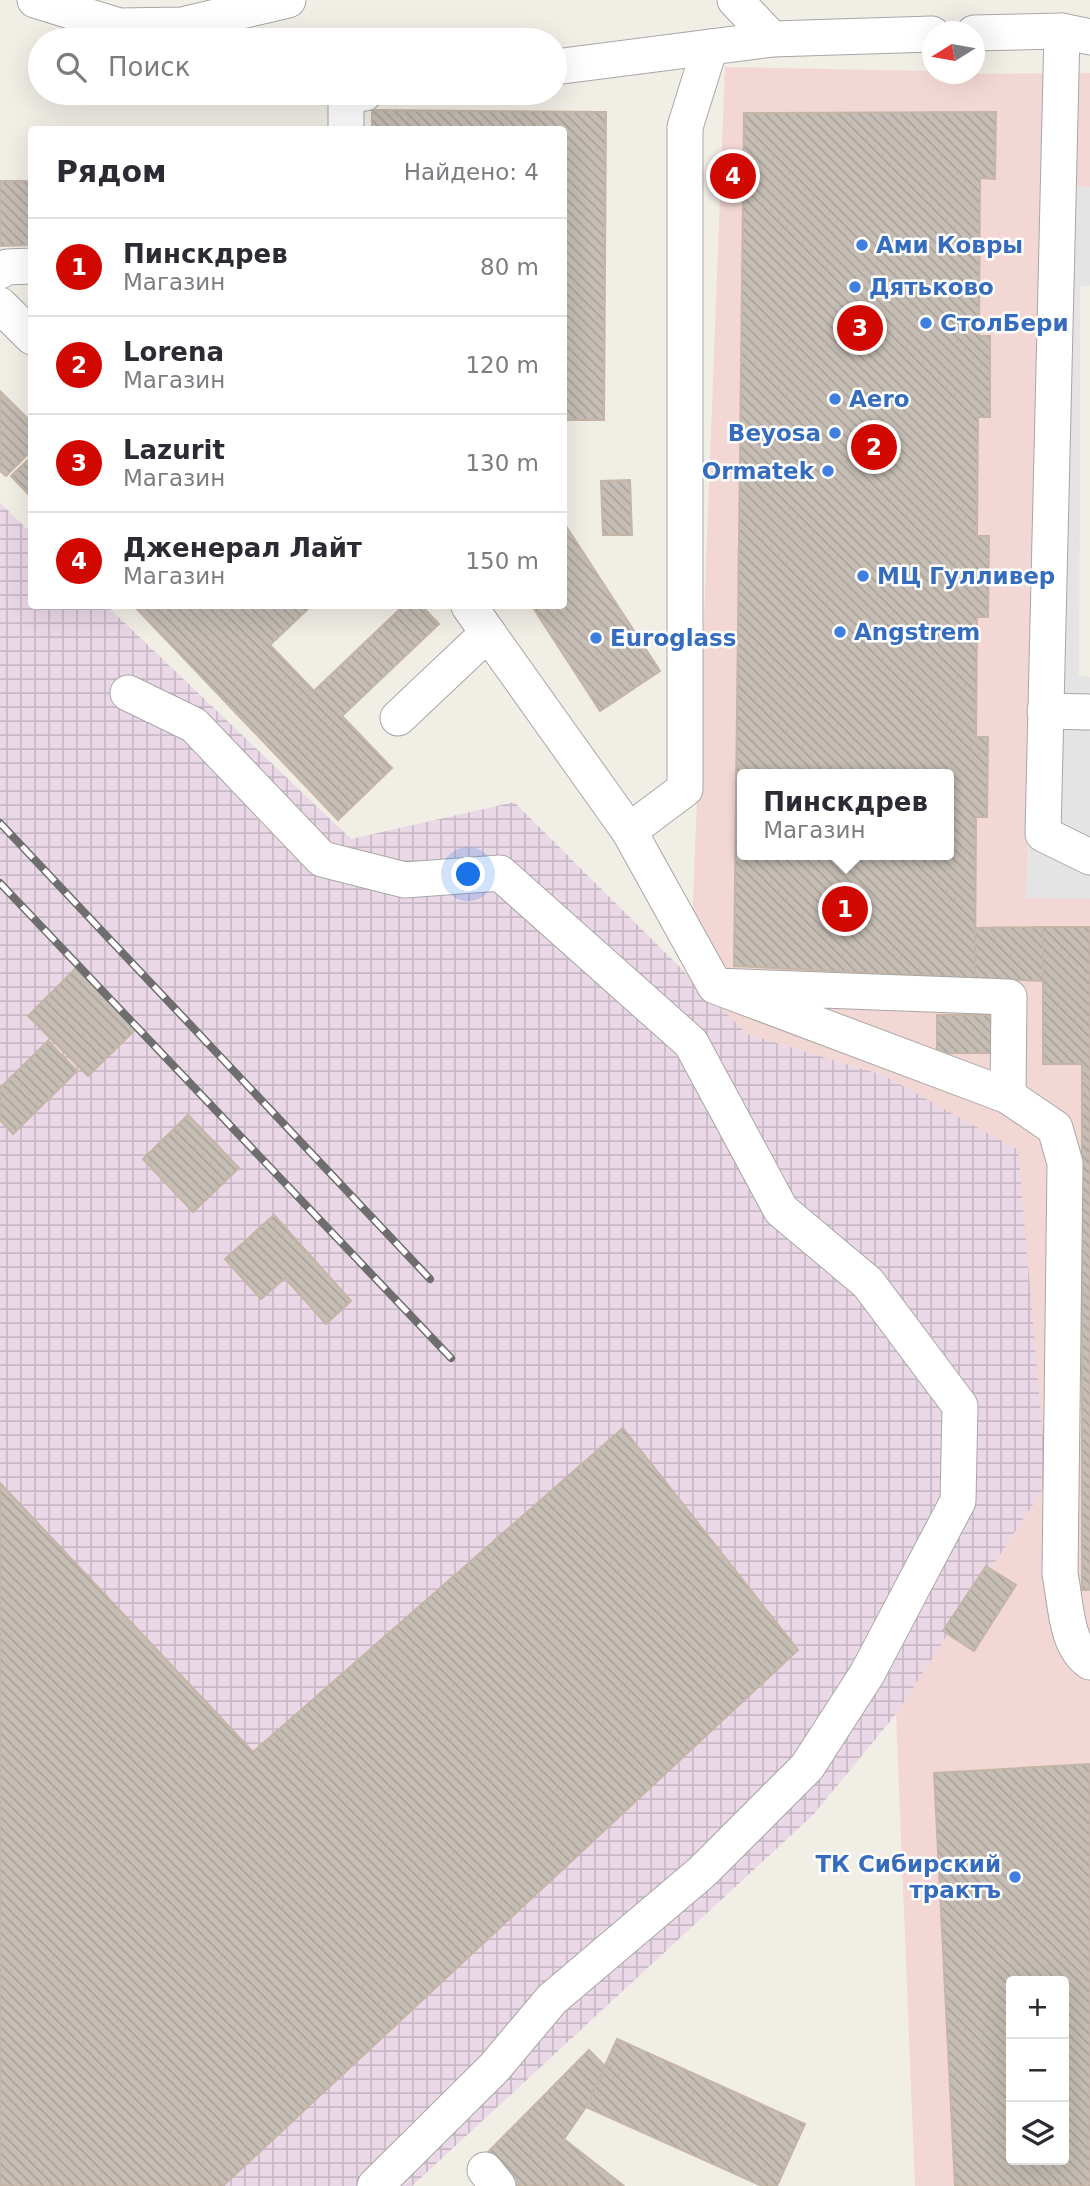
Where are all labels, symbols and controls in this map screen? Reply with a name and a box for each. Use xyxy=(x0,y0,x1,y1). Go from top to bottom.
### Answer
north arrow xyxy=(922,21,985,84)
search box xyxy=(28,28,567,105)
icon: search xyxy=(52,48,90,86)
text: Поиск xyxy=(108,52,190,82)
pin: 4 xyxy=(710,150,756,202)
text: Рядом xyxy=(56,154,167,189)
text: Найдено: 4 xyxy=(404,159,539,185)
place label: Ами Ковры xyxy=(876,232,1023,258)
marker: Ами Ковры xyxy=(854,237,870,253)
text: Пинскдрев xyxy=(123,239,288,269)
text: 1 xyxy=(71,254,87,280)
text: 80 m xyxy=(480,254,539,280)
text: Магазин xyxy=(123,269,225,295)
place label: Дятьково xyxy=(869,274,994,300)
marker: Дятьково xyxy=(847,279,863,295)
pin: 3 xyxy=(837,302,883,354)
place label: СтолБери xyxy=(940,310,1069,336)
marker: СтолБери xyxy=(918,315,934,331)
text: Lorena xyxy=(123,337,224,367)
text: 2 xyxy=(71,352,87,378)
text: 120 m xyxy=(465,352,539,378)
text: Магазин xyxy=(123,367,225,393)
place label: Aero xyxy=(849,386,910,412)
marker: Aero xyxy=(827,391,843,407)
place label: Beyosa xyxy=(728,420,821,446)
pin: 2 xyxy=(851,421,897,473)
marker: Beyosa xyxy=(827,425,843,441)
text: Lazurit xyxy=(123,435,225,465)
text: 3 xyxy=(71,450,87,476)
text: 130 m xyxy=(465,450,539,476)
place label: Ormatek xyxy=(702,458,815,484)
marker: Ormatek xyxy=(820,463,836,479)
text: Магазин xyxy=(123,465,225,491)
text: Дженерал Лайт xyxy=(123,533,362,563)
text: 4 xyxy=(71,548,87,574)
text: 150 m xyxy=(465,548,539,574)
text: Магазин xyxy=(123,563,225,589)
place label: МЦ Гулливер xyxy=(877,563,1055,589)
marker: МЦ Гулливер xyxy=(855,568,871,584)
place label: Angstrem xyxy=(854,619,980,645)
marker: Angstrem xyxy=(832,624,848,640)
place label: Euroglass xyxy=(610,625,736,651)
marker: Euroglass xyxy=(588,630,604,646)
popup xyxy=(737,769,954,860)
text: Пинскдрев xyxy=(763,787,928,817)
text: Магазин xyxy=(763,817,865,843)
your location xyxy=(451,857,485,891)
pin: 1 xyxy=(822,883,868,935)
place label: ТК Сибирский трактъ xyxy=(815,1851,1001,1903)
marker: ТК Сибирский трактъ xyxy=(1007,1869,1023,1885)
map controls xyxy=(1006,1976,1069,2165)
button: + xyxy=(1006,1976,1069,2039)
button: − xyxy=(1006,2039,1069,2102)
button: layers xyxy=(1006,2102,1069,2165)

